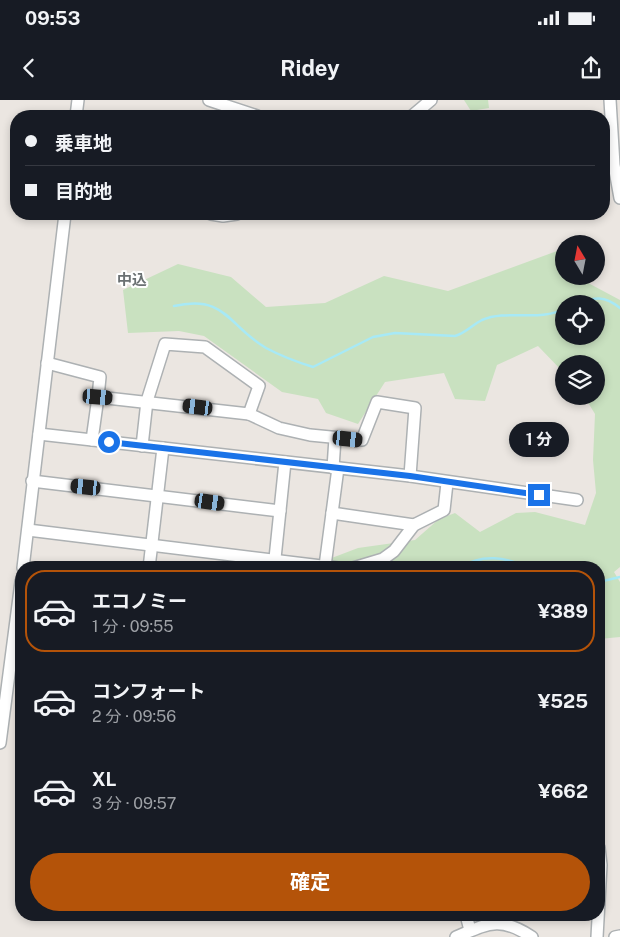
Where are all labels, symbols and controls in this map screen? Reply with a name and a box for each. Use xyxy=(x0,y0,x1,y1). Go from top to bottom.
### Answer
text: 09:53 xyxy=(25,7,80,29)
icon: back xyxy=(15,54,43,82)
icon: share xyxy=(577,54,605,82)
text: Ridey xyxy=(280,55,340,81)
text: 乗車地 xyxy=(55,132,112,154)
text: 目的地 xyxy=(55,180,112,202)
north arrow xyxy=(555,235,605,285)
map controls xyxy=(555,235,605,405)
district label: 中込 xyxy=(117,271,147,288)
button: locate xyxy=(555,295,605,345)
button: layers xyxy=(555,355,605,405)
car xyxy=(82,388,113,406)
car xyxy=(182,398,213,416)
callout: 1 分 xyxy=(509,422,569,458)
car xyxy=(332,430,363,448)
text: 1 分 xyxy=(526,430,552,449)
route start xyxy=(98,431,120,453)
car xyxy=(70,478,101,496)
route end xyxy=(528,484,550,506)
car xyxy=(194,492,225,512)
icon: car xyxy=(32,589,77,634)
text: エコノミー xyxy=(92,590,187,612)
text: ¥389 xyxy=(538,600,588,622)
text: 1 分 · 09:55 xyxy=(92,617,174,636)
icon: car xyxy=(32,679,77,724)
text: コンフォート xyxy=(92,680,205,702)
text: ¥525 xyxy=(538,690,588,712)
text: 2 分 · 09:56 xyxy=(92,707,176,726)
text: XL xyxy=(92,768,117,790)
icon: car xyxy=(32,769,77,814)
text: ¥662 xyxy=(538,780,588,802)
text: 3 分 · 09:57 xyxy=(92,794,176,813)
button: 確定 xyxy=(30,853,590,911)

